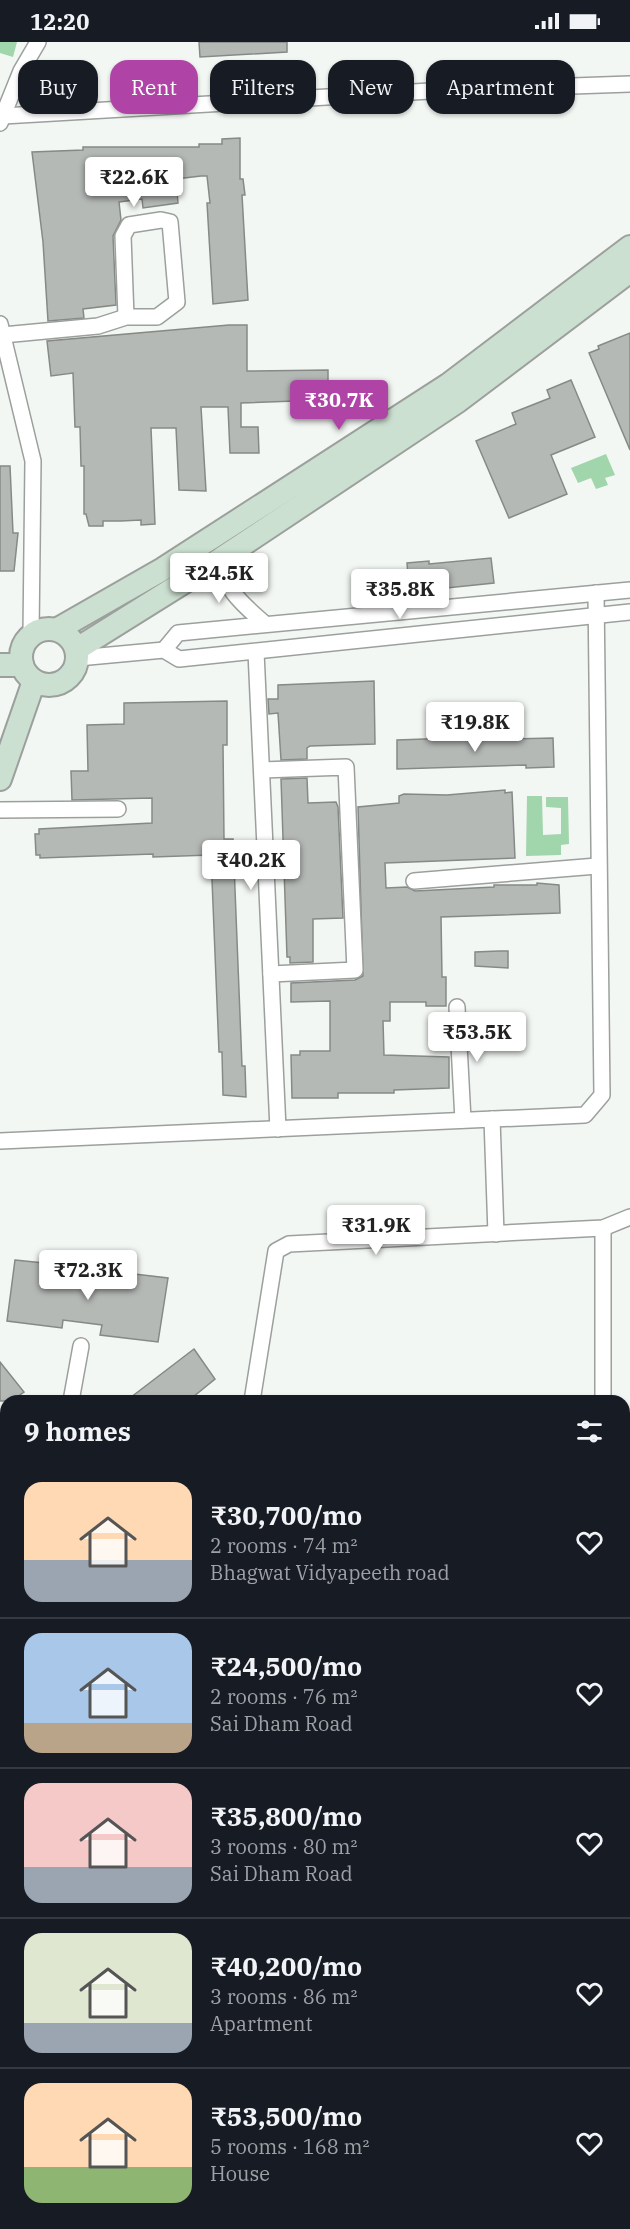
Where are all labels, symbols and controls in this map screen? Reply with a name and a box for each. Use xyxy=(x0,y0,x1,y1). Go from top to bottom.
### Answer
text: 12:20 xyxy=(30,7,89,36)
chip: Buy xyxy=(18,60,98,114)
chip: Rent xyxy=(110,60,198,114)
chip: Filters xyxy=(210,60,316,114)
chip: New xyxy=(328,60,414,114)
chip: Apartment xyxy=(426,60,575,114)
pin: ₹22.6K xyxy=(85,157,183,208)
text: ₹22.6K xyxy=(99,163,169,190)
pin: ₹30.7K xyxy=(290,380,388,431)
text: ₹30.7K xyxy=(304,386,374,413)
pin: ₹24.5K xyxy=(170,553,268,604)
text: ₹24.5K xyxy=(184,559,254,586)
pin: ₹35.8K xyxy=(351,569,449,620)
text: ₹35.8K xyxy=(365,575,435,602)
pin: ₹19.8K xyxy=(426,702,524,753)
text: ₹19.8K xyxy=(440,708,510,735)
pin: ₹40.2K xyxy=(202,840,300,891)
text: ₹40.2K xyxy=(216,846,286,873)
pin: ₹53.5K xyxy=(428,1012,526,1063)
text: ₹53.5K xyxy=(442,1018,512,1045)
pin: ₹31.9K xyxy=(327,1205,425,1256)
text: ₹31.9K xyxy=(341,1211,411,1238)
pin: ₹72.3K xyxy=(39,1250,137,1301)
text: ₹72.3K xyxy=(53,1256,123,1283)
text: 9 homes xyxy=(24,1414,131,1448)
icon: filters xyxy=(573,1415,606,1448)
text: ₹30,700/mo xyxy=(210,1498,362,1532)
icon: home xyxy=(72,1506,144,1578)
icon: heart xyxy=(573,1526,606,1559)
text: 2 rooms · 74 m² xyxy=(210,1532,357,1559)
text: Bhagwat Vidyapeeth road xyxy=(210,1559,450,1586)
text: ₹24,500/mo xyxy=(210,1649,362,1683)
icon: home xyxy=(72,1657,144,1729)
icon: heart xyxy=(573,1677,606,1710)
text: 2 rooms · 76 m² xyxy=(210,1683,357,1710)
text: Sai Dham Road xyxy=(210,1710,353,1737)
text: ₹35,800/mo xyxy=(210,1799,362,1833)
icon: home xyxy=(72,1807,144,1879)
icon: heart xyxy=(573,1827,606,1860)
text: 3 rooms · 80 m² xyxy=(210,1833,357,1860)
text: Sai Dham Road xyxy=(210,1860,353,1887)
text: ₹40,200/mo xyxy=(210,1949,362,1983)
icon: home xyxy=(72,1957,144,2029)
icon: heart xyxy=(573,1977,606,2010)
text: 3 rooms · 86 m² xyxy=(210,1983,357,2010)
text: Apartment xyxy=(210,2010,313,2037)
text: ₹53,500/mo xyxy=(210,2099,362,2133)
icon: home xyxy=(72,2107,144,2179)
icon: heart xyxy=(573,2127,606,2160)
text: 5 rooms · 168 m² xyxy=(210,2133,369,2160)
text: House xyxy=(210,2160,270,2187)

